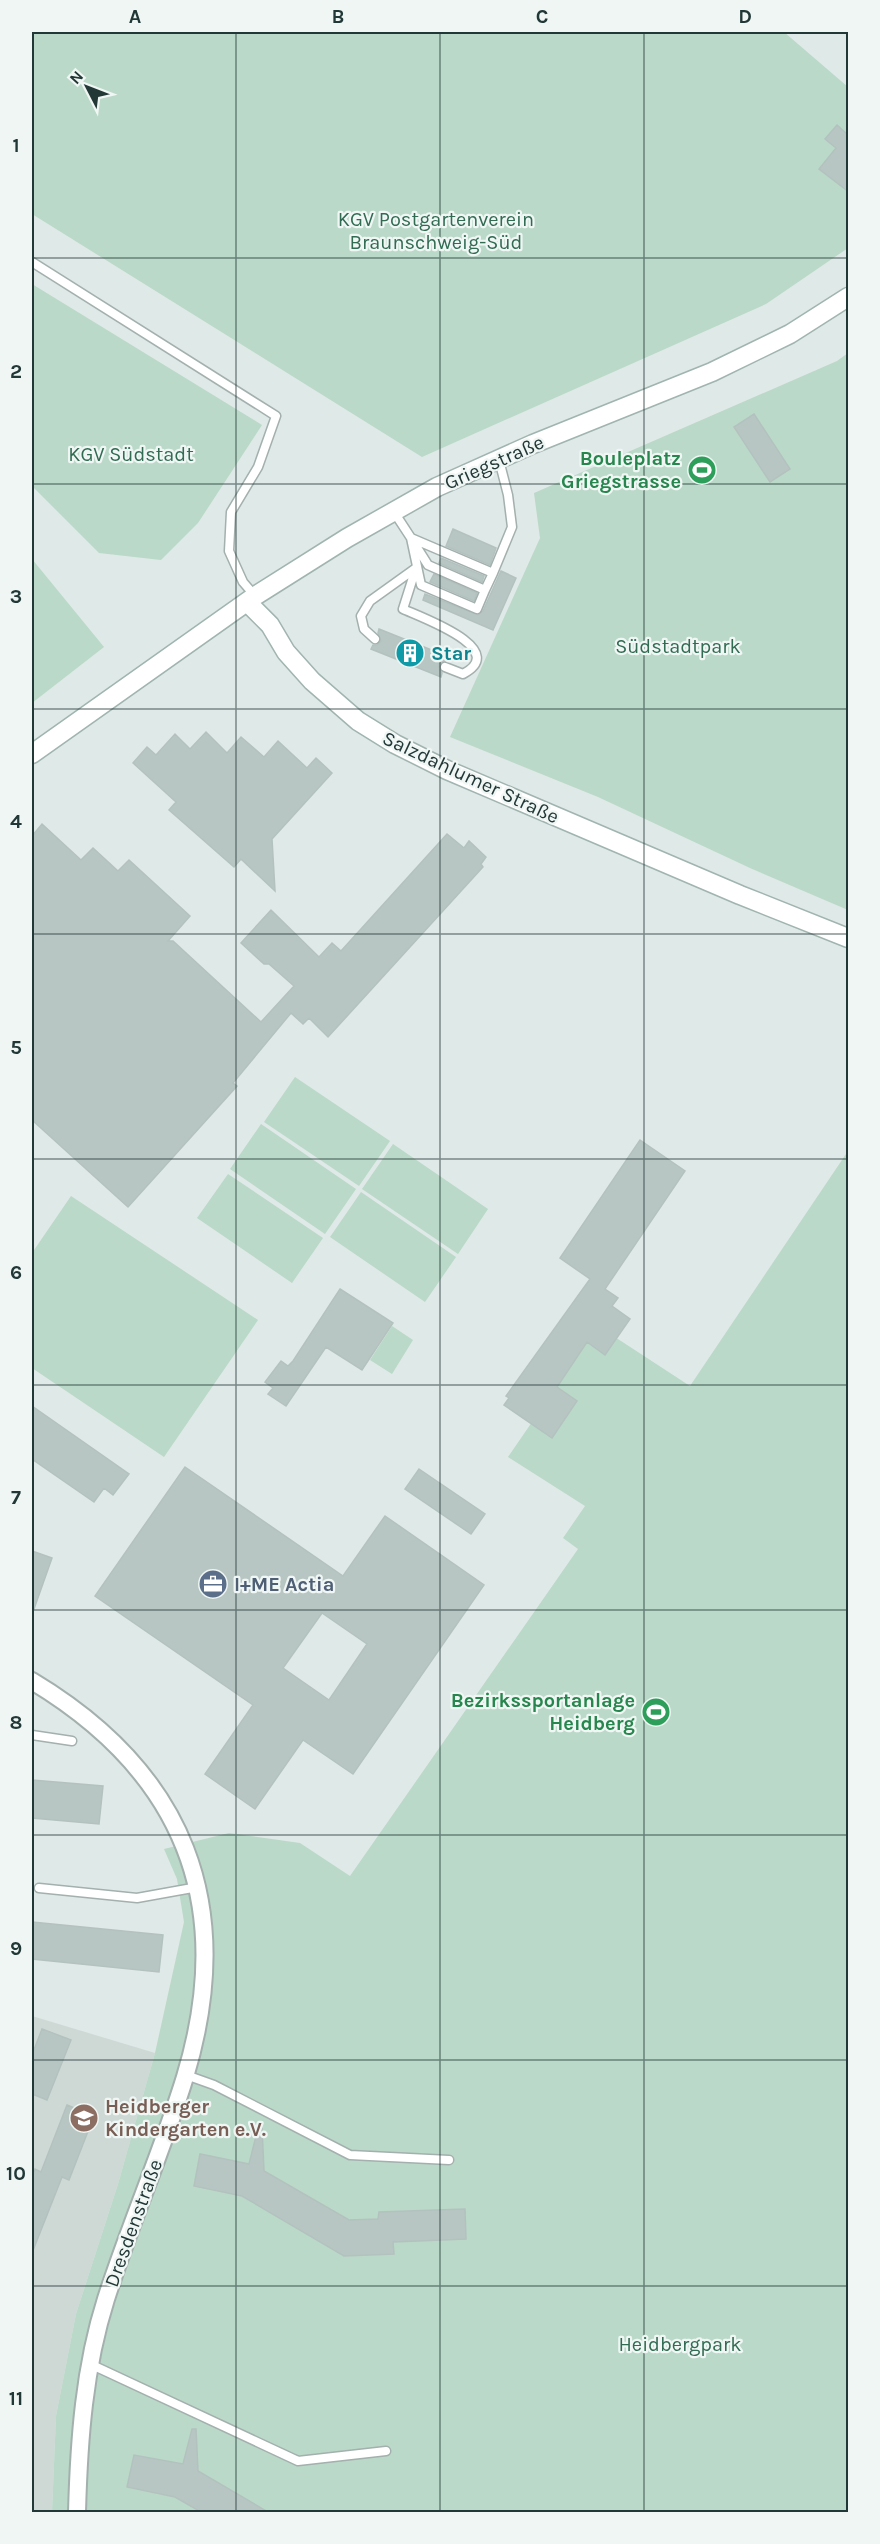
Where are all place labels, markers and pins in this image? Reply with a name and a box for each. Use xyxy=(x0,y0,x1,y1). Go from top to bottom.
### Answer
place label: Bouleplatz Griegstrasse xyxy=(561,447,681,493)
sports icon: Bouleplatz Griegstrasse xyxy=(686,454,718,486)
building icon: Star xyxy=(394,637,426,669)
place label: Star xyxy=(431,642,471,665)
office icon: I+ME Actia xyxy=(197,1568,229,1600)
place label: I+ME Actia xyxy=(234,1573,334,1596)
place label: Bezirkssportanlage Heidberg xyxy=(451,1689,635,1735)
sports icon: Bezirkssportanlage Heidberg xyxy=(640,1696,672,1728)
place label: Heidberger Kindergarten e.V. xyxy=(105,2095,266,2141)
school or university icon: Heidberger Kindergarten e.V. xyxy=(68,2102,100,2134)

